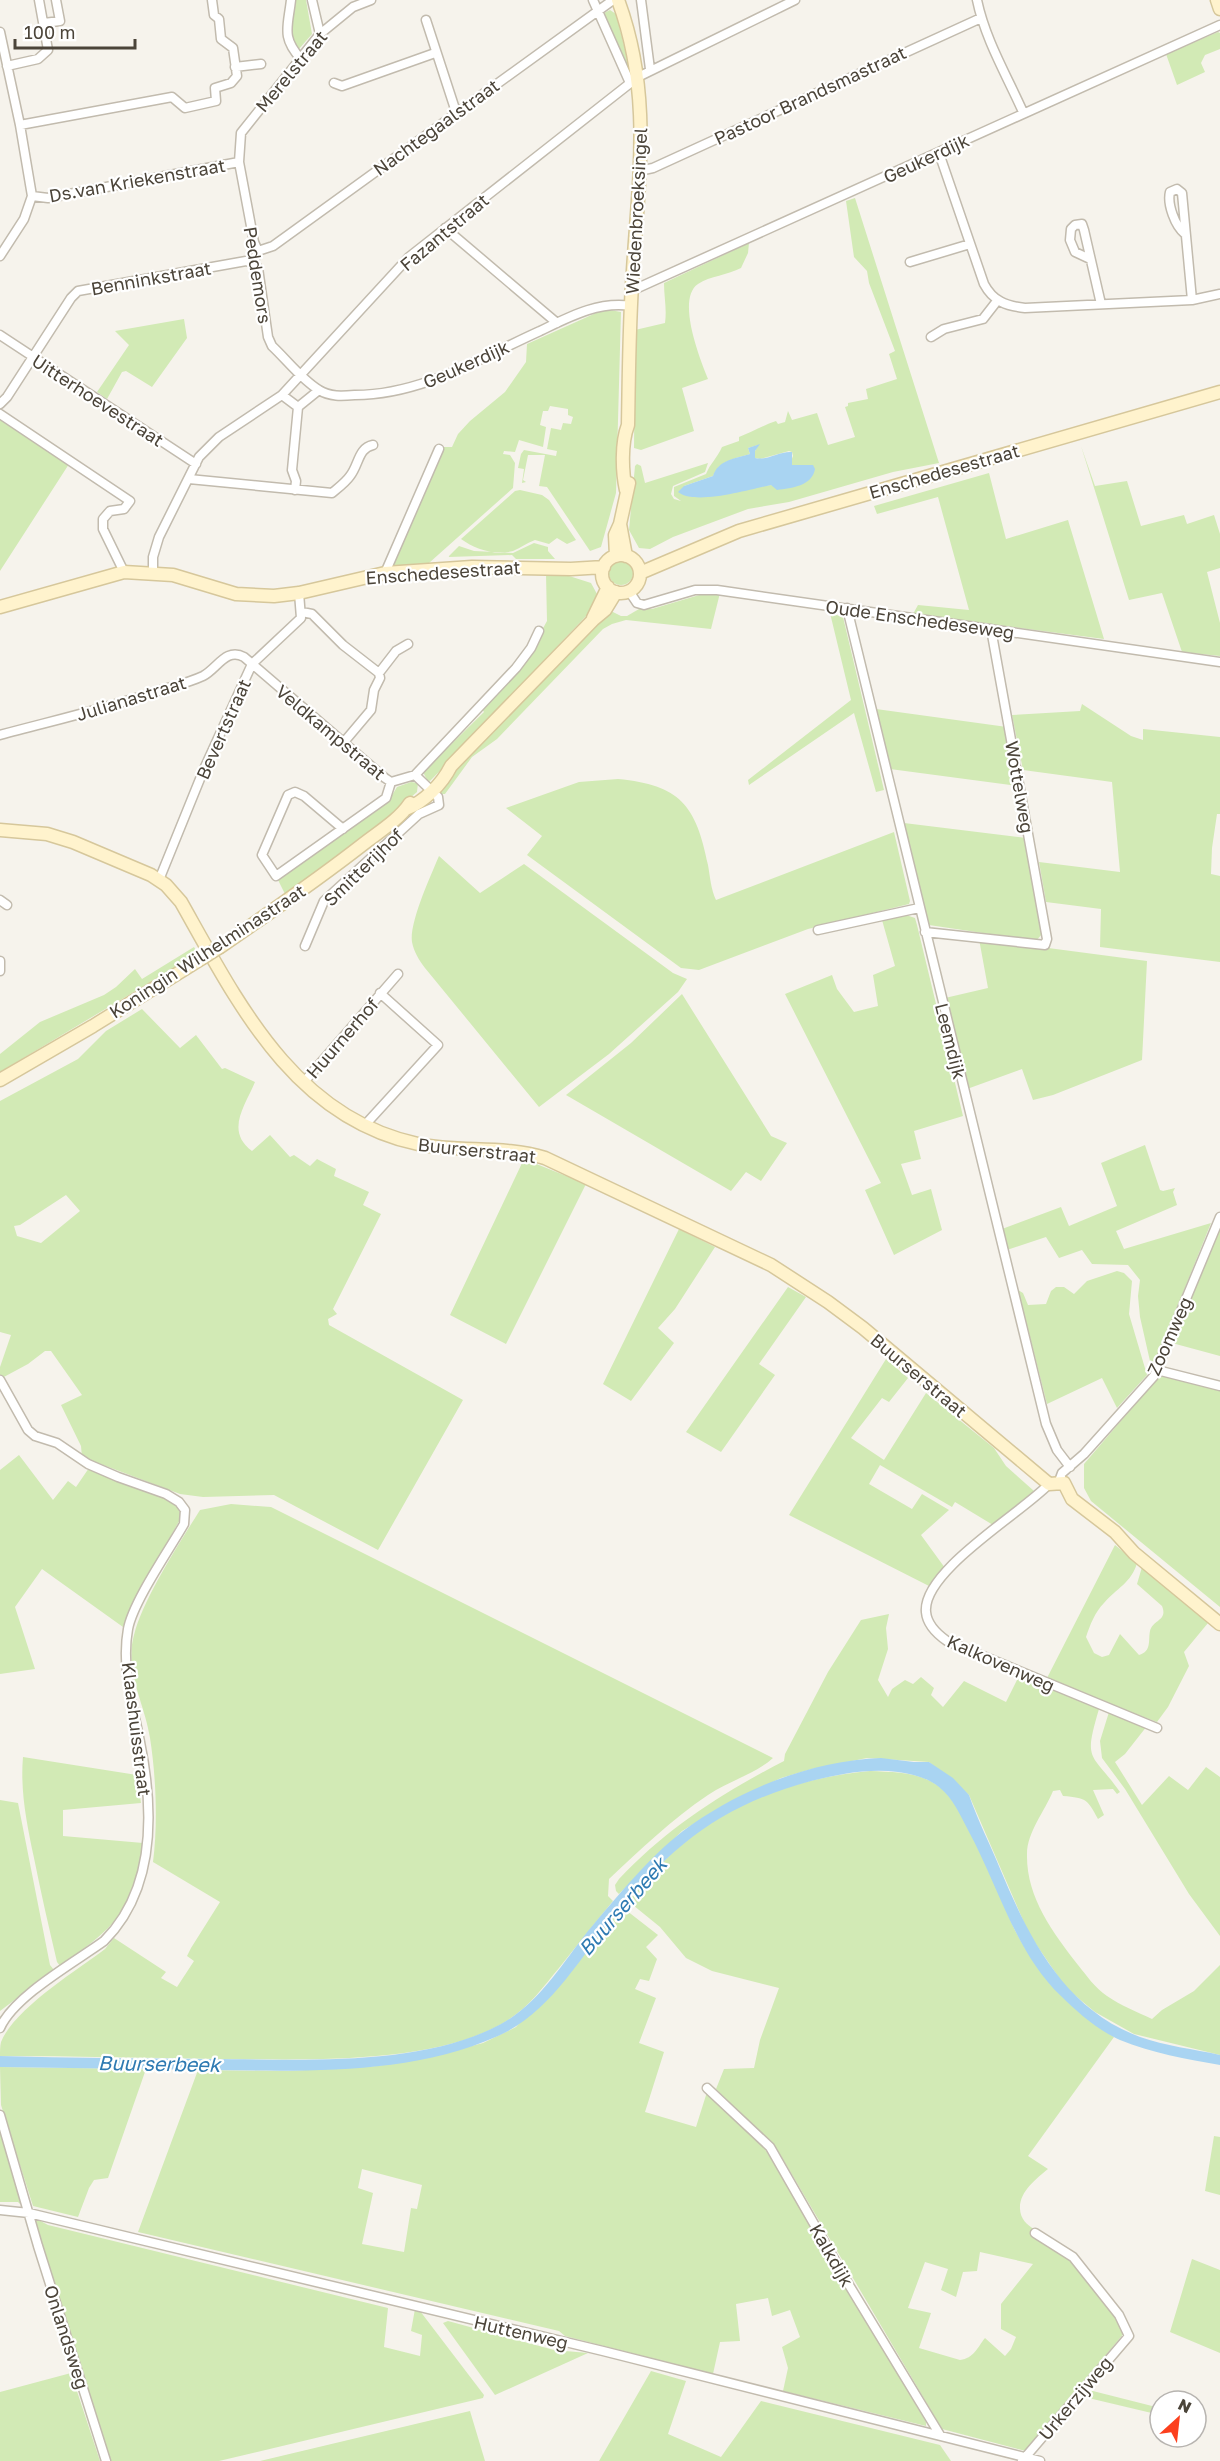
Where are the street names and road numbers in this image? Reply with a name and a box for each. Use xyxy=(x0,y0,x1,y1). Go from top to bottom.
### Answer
street label: Merelstraat xyxy=(250,26,332,116)
street label: Pastoor Brandsmastraat xyxy=(710,41,910,149)
street label: Nachtegaalstraat xyxy=(369,74,503,180)
street label: Wiedenbroeksingel xyxy=(621,127,651,295)
street label: Geukerdijk xyxy=(880,129,972,187)
street label: Ds.van Kriekenstraat xyxy=(47,154,227,206)
street label: Fazantstraat xyxy=(395,189,493,275)
street label: Peddemors xyxy=(239,225,277,325)
street label: Benninkstraat xyxy=(89,257,213,299)
street label: Geukerdijk xyxy=(420,335,512,393)
street label: Uitterhoevestraat xyxy=(28,349,168,451)
street label: Enschedesestraat xyxy=(866,439,1022,503)
street label: Enschedesestraat xyxy=(365,556,521,588)
street label: Oude Enschedeseweg xyxy=(824,595,1016,643)
street label: Julianastraat xyxy=(73,671,189,725)
street label: Bevertstraat xyxy=(191,675,255,783)
street label: Veldkampstraat xyxy=(272,680,390,784)
street label: Wottelweg xyxy=(1001,739,1039,835)
street label: Smitterijhof xyxy=(319,823,408,910)
street label: Koningin Wilhelminastraat xyxy=(105,879,309,1023)
street label: Huurnerhof xyxy=(301,993,383,1083)
street label: Leemdijk xyxy=(931,1001,971,1081)
street label: Buurserstraat xyxy=(417,1133,537,1167)
street label: Zoomweg xyxy=(1142,1293,1196,1379)
street label: Buurserstraat xyxy=(866,1328,972,1422)
street label: Kalkovenweg xyxy=(944,1629,1058,1697)
street label: Klaashuisstraat xyxy=(118,1661,156,1797)
street label: Kalkdijk xyxy=(805,2220,859,2290)
street label: Onlandsweg xyxy=(40,2282,94,2392)
street label: Huttenweg xyxy=(472,2310,570,2354)
street label: Urkerzijweg xyxy=(1034,2352,1116,2444)

